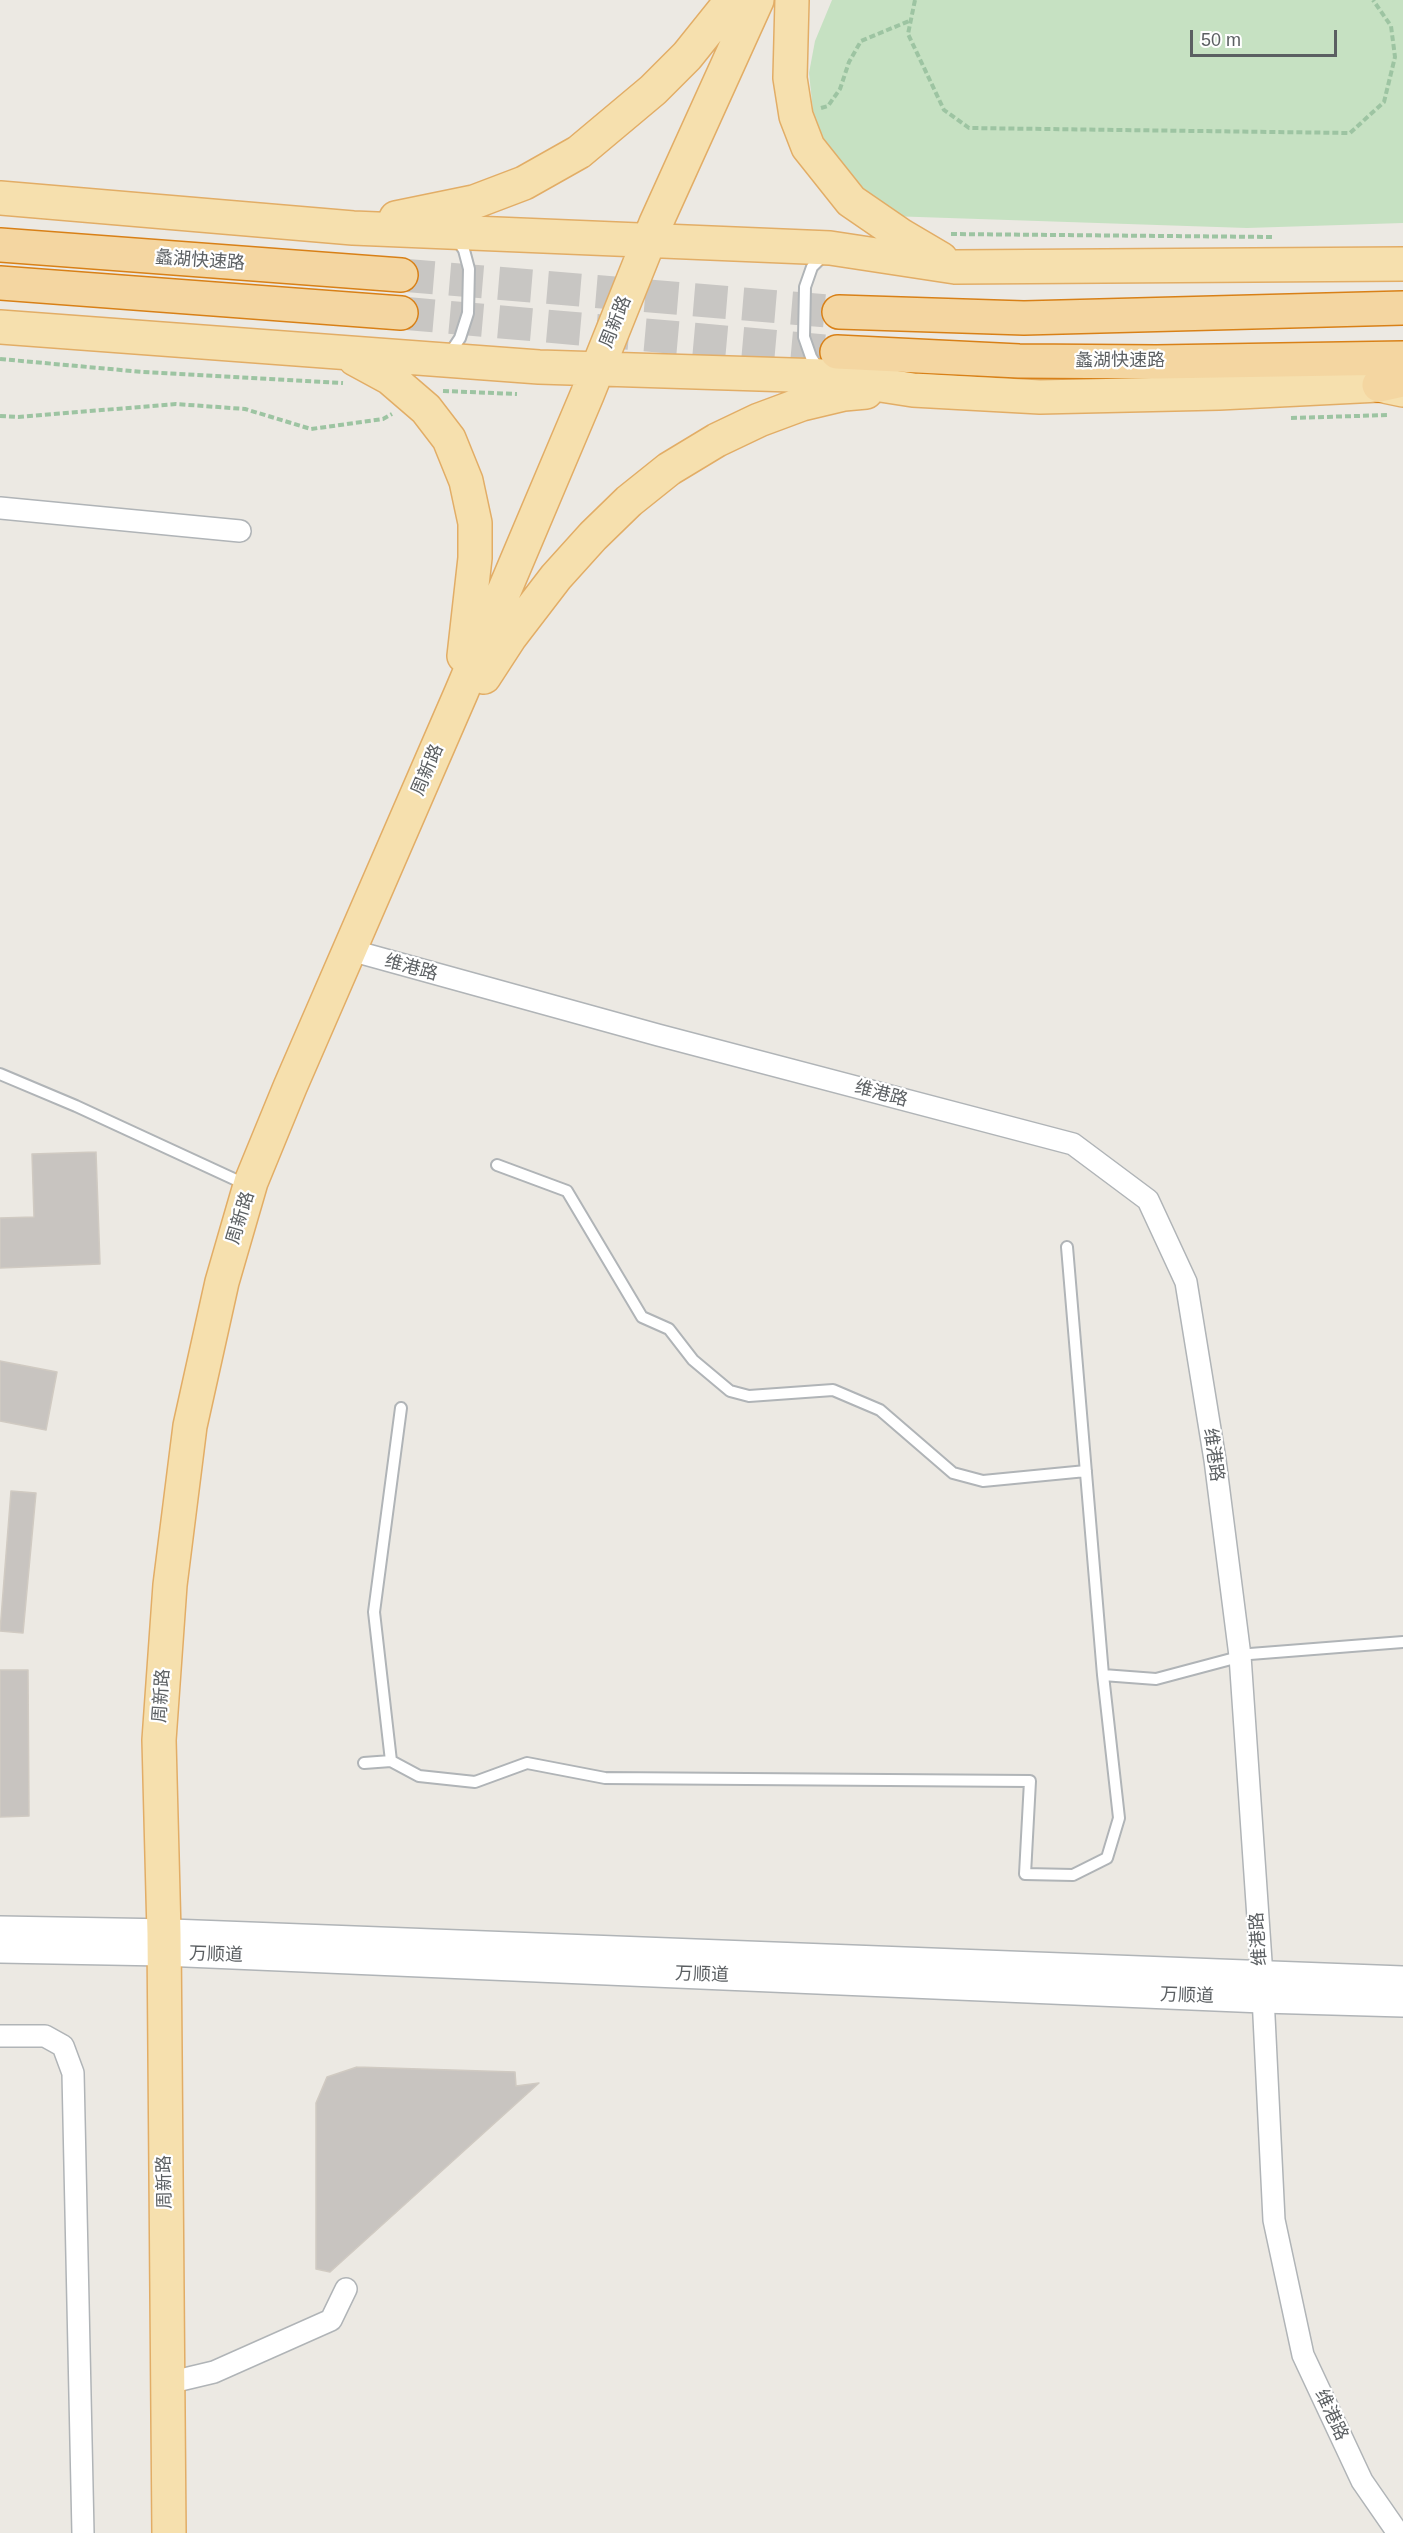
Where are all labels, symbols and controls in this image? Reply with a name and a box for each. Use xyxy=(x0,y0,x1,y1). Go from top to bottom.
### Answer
scale bar xyxy=(1193,18,1340,56)
text: 50 m xyxy=(1201,30,1241,50)
street label: 蠡湖快速路 xyxy=(154,247,246,275)
street label: 周新路 xyxy=(596,293,636,351)
street label: 蠡湖快速路 xyxy=(1075,350,1165,372)
street label: 周新路 xyxy=(408,741,448,799)
street label: 维港路 xyxy=(382,951,440,985)
street label: 维港路 xyxy=(852,1077,910,1111)
street label: 周新路 xyxy=(223,1189,259,1247)
street label: 维港路 xyxy=(1199,1427,1227,1483)
street label: 周新路 xyxy=(149,1668,175,1724)
street label: 维港路 xyxy=(1246,1911,1272,1967)
street label: 万顺道 xyxy=(189,1943,243,1967)
street label: 万顺道 xyxy=(675,1963,729,1987)
street label: 万顺道 xyxy=(1160,1984,1214,2008)
street label: 周新路 xyxy=(154,2155,176,2209)
street label: 维港路 xyxy=(1310,2386,1352,2444)

